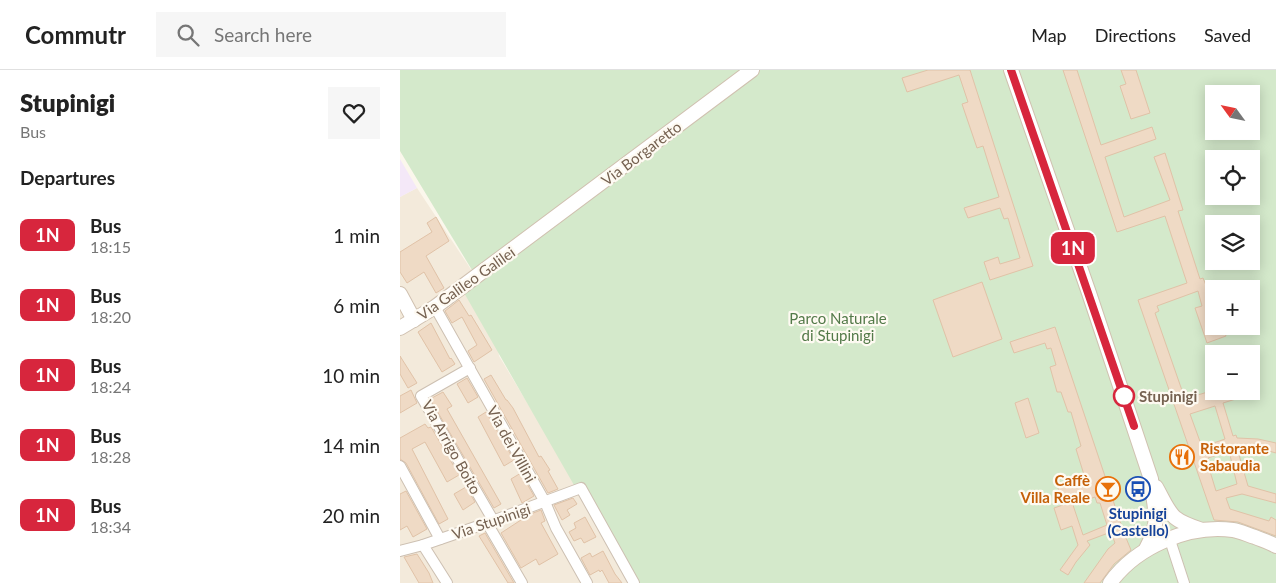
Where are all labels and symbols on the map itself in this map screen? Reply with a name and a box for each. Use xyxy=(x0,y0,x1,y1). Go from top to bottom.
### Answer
north arrow xyxy=(1205,85,1260,140)
street label: Via Borgaretto xyxy=(597,117,685,189)
line badge: 1N xyxy=(1050,232,1096,264)
street label: Via Galileo Galilei xyxy=(414,243,518,323)
park label: Parco Naturale di Stupinigi xyxy=(789,309,887,344)
marker: Stupinigi xyxy=(1113,385,1135,407)
place label: Stupinigi xyxy=(1139,387,1197,405)
street label: Via Arrigo Boito xyxy=(419,397,485,497)
street label: Via dei Villini xyxy=(484,403,540,485)
place label: Ristorante Sabaudia xyxy=(1200,439,1269,474)
restaurant icon: Ristorante Sabaudia xyxy=(1169,444,1195,470)
place label: Caffè Villa Reale xyxy=(1020,471,1090,506)
bar icon: Caffè Villa Reale xyxy=(1095,476,1121,502)
bus stop icon: Stupinigi (Castello) xyxy=(1125,476,1151,502)
street label: Via Stupinigi xyxy=(449,499,533,543)
place label: Stupinigi (Castello) xyxy=(1107,504,1169,539)

